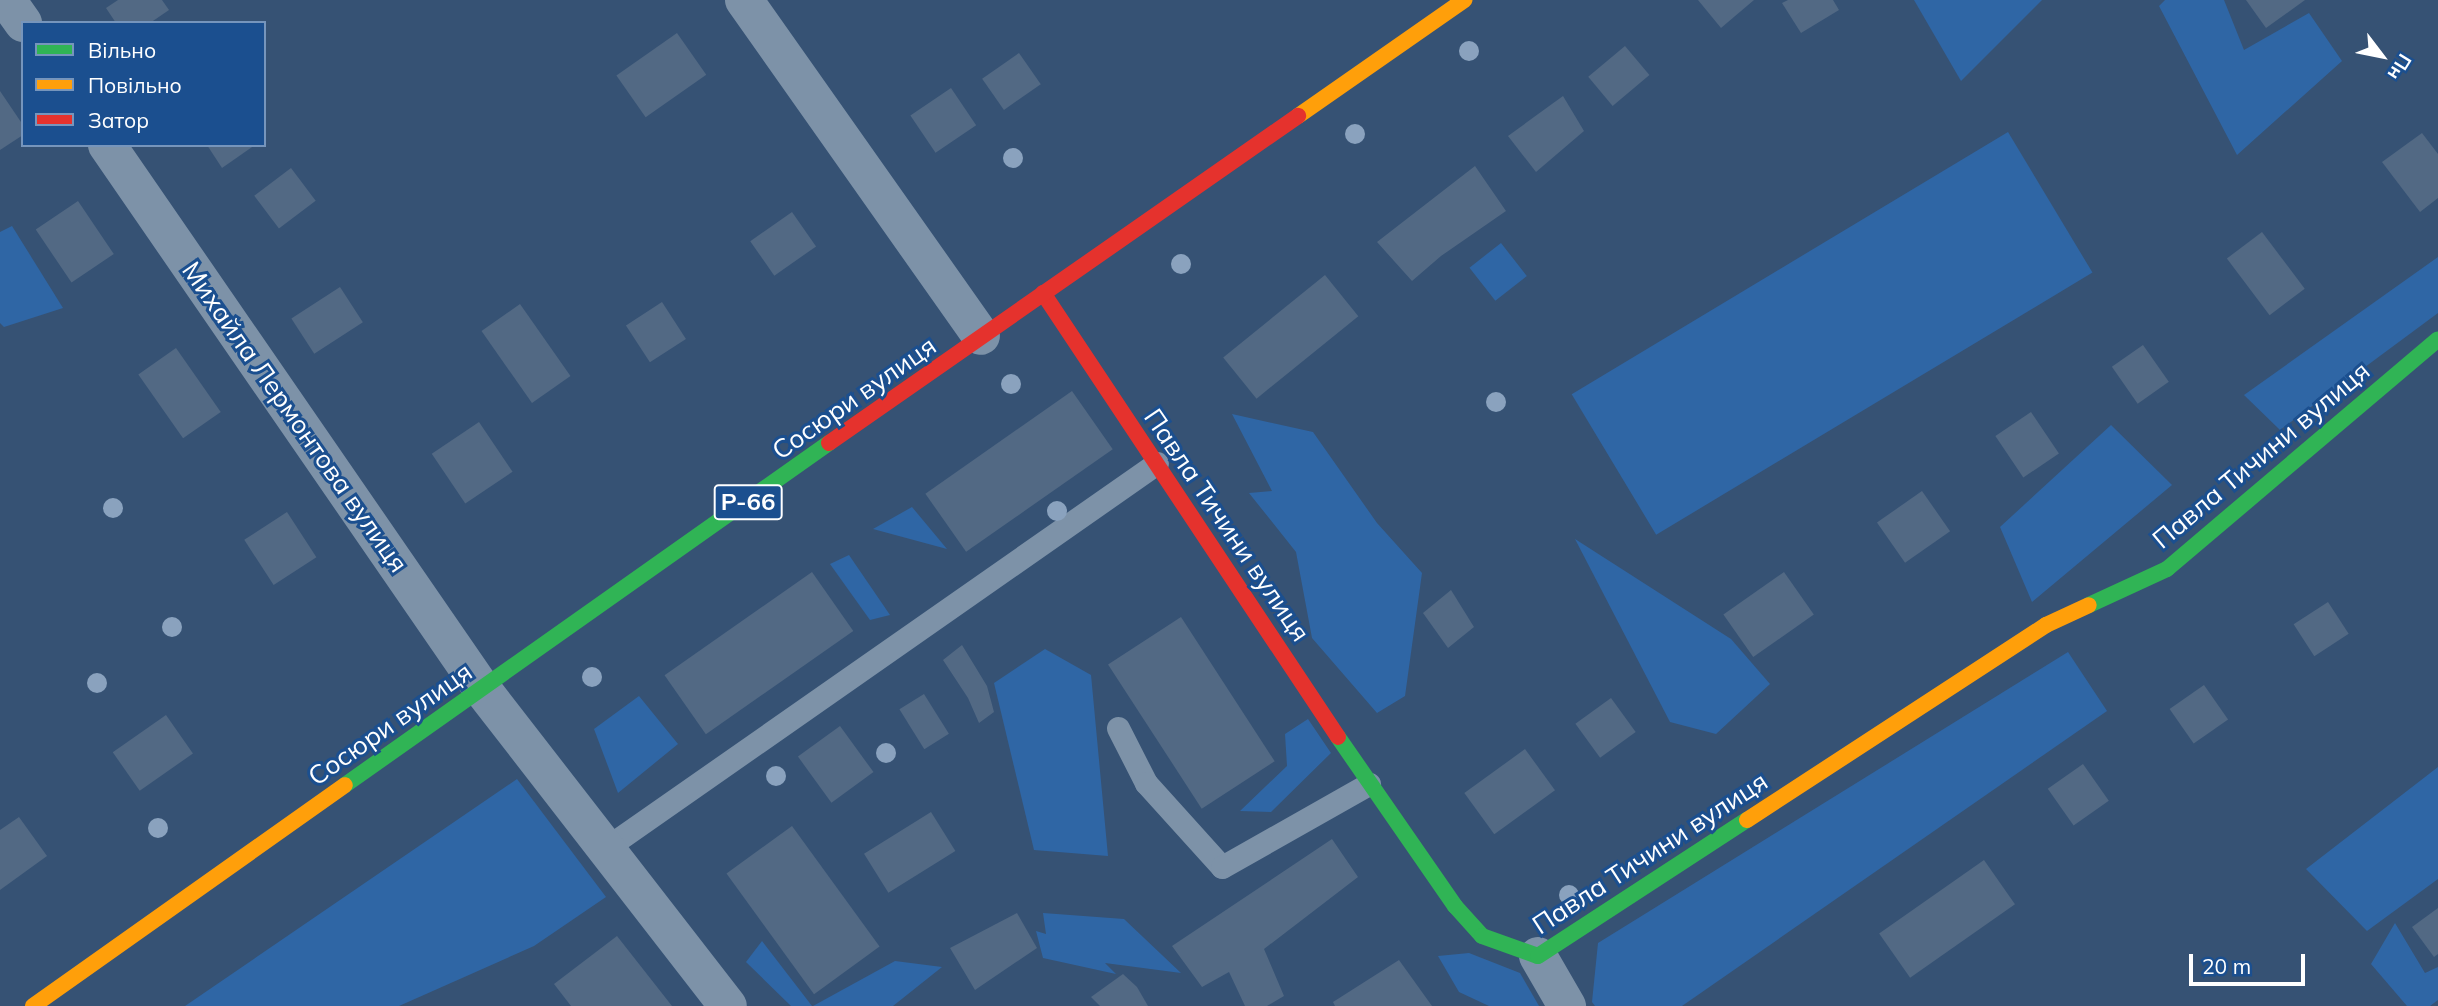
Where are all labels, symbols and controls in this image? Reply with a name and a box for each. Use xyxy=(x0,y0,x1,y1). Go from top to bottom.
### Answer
legend xyxy=(21,21,266,147)
north arrow xyxy=(2347,21,2417,91)
text: Вільно xyxy=(88,37,156,63)
text: Пн xyxy=(2383,50,2417,85)
text: Повільно xyxy=(88,72,182,98)
text: Затор xyxy=(88,107,149,133)
street label: Михайла Лермонтова вулиця xyxy=(176,256,414,578)
street label: Сосюри вулиця xyxy=(766,330,942,466)
street label: Павла Тичини вулиця xyxy=(2146,355,2376,555)
street label: Павла Тичини вулиця xyxy=(1137,403,1317,647)
road number: Р-66 xyxy=(713,481,783,522)
street label: Сосюри вулиця xyxy=(302,656,478,792)
street label: Павла Тичини вулиця xyxy=(1527,765,1773,941)
scale bar xyxy=(2193,940,2308,984)
text: 20 m xyxy=(2202,953,2251,979)

